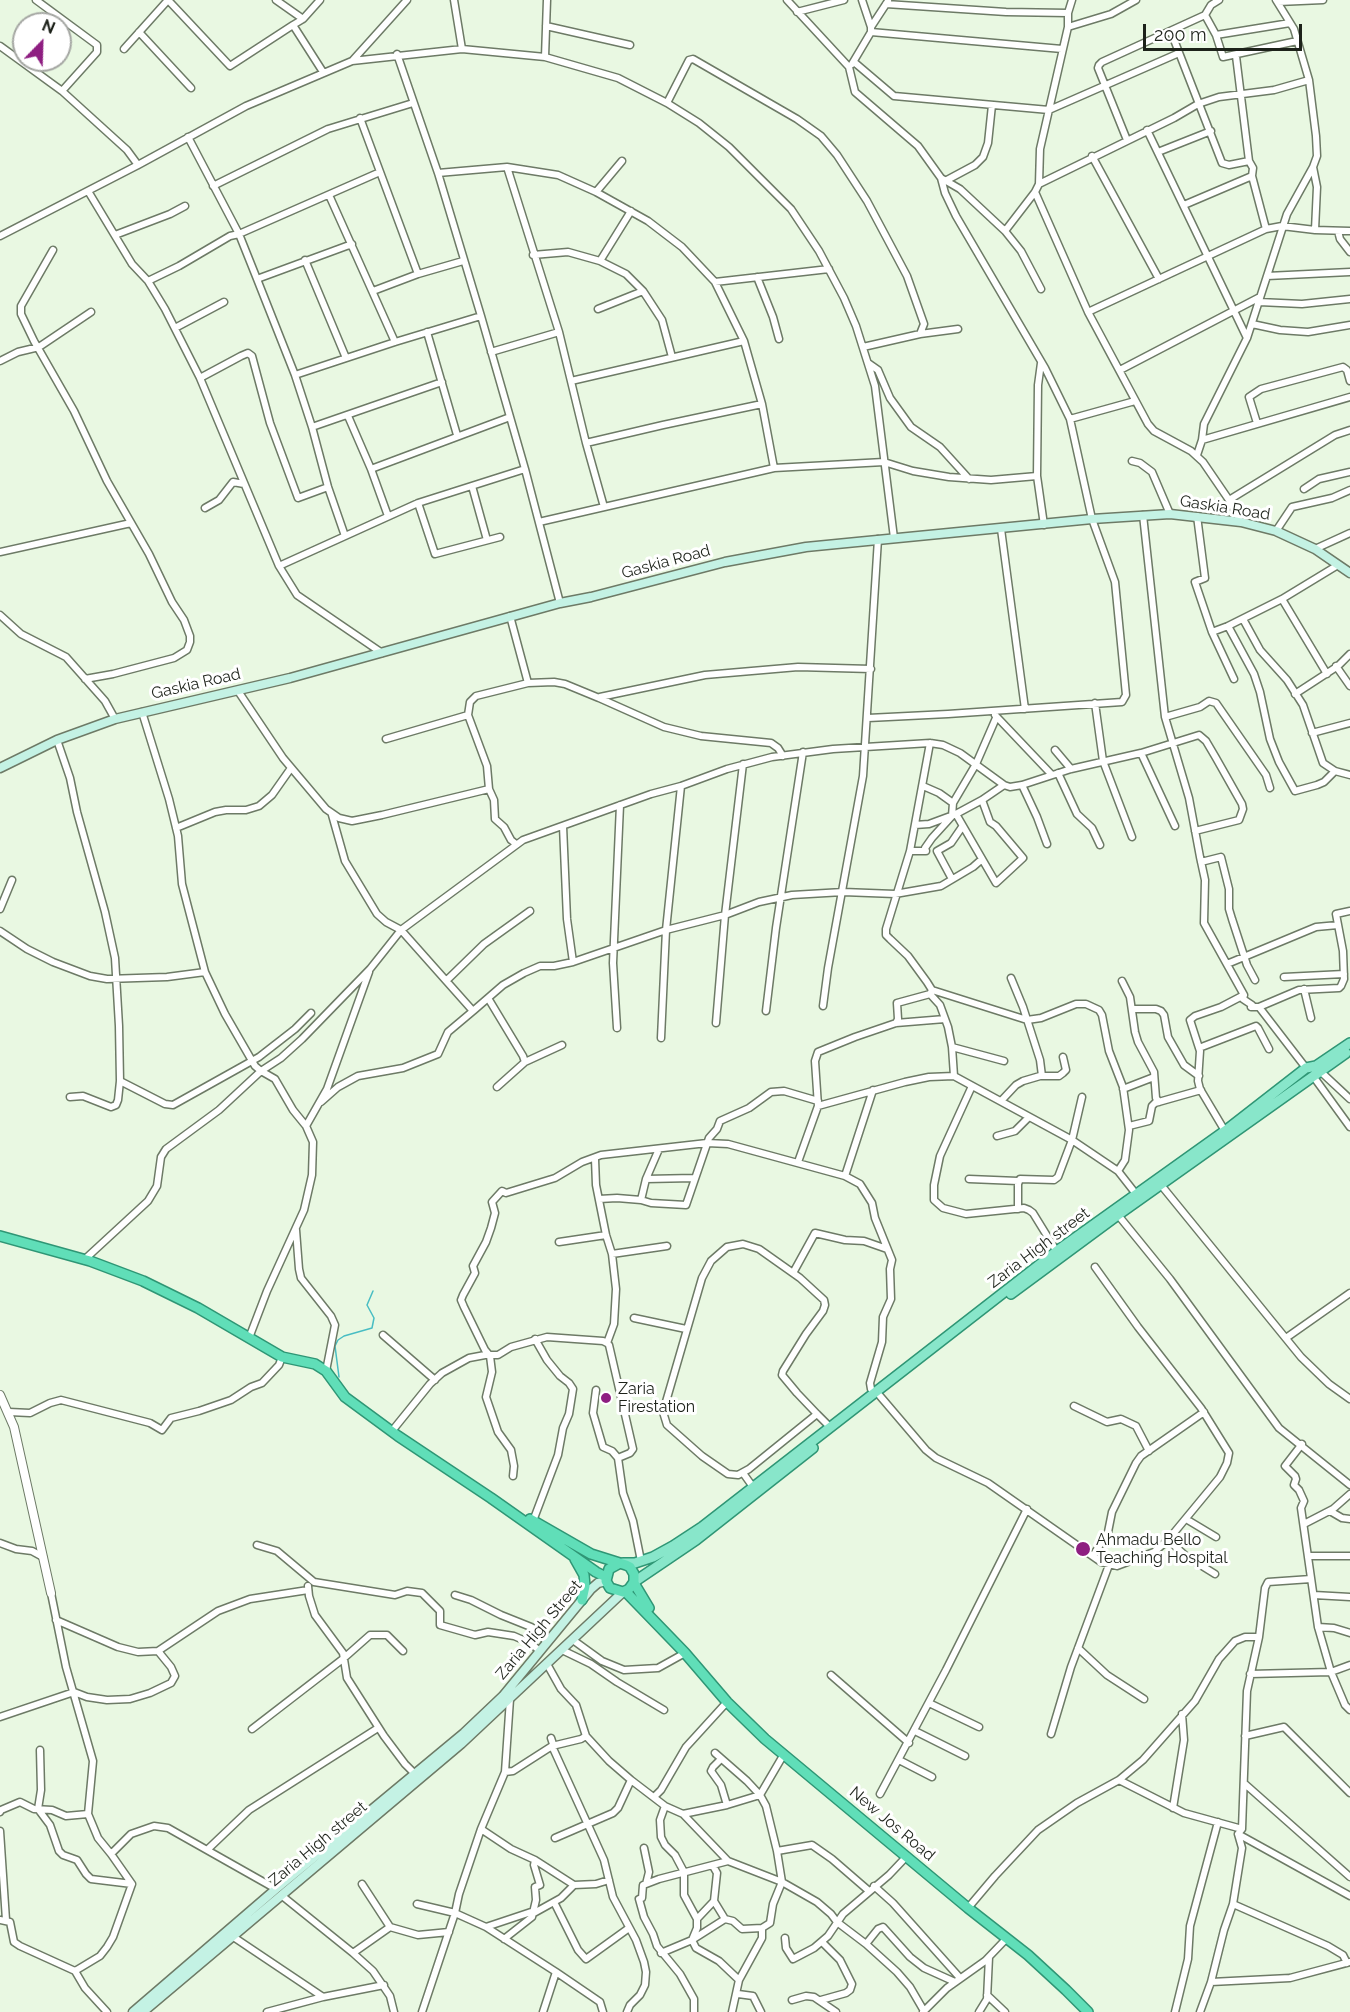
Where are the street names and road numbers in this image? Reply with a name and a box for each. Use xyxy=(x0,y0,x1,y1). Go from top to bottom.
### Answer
street label: Gaskia Road xyxy=(1179,491,1271,525)
street label: Gaskia Road xyxy=(620,541,712,583)
street label: Gaskia Road xyxy=(149,664,243,704)
street label: Zaria High street xyxy=(985,1204,1093,1292)
street label: Zaria High Street xyxy=(492,1576,586,1684)
street label: New Jos Road xyxy=(845,1783,939,1865)
street label: Zaria High street xyxy=(265,1798,371,1890)

